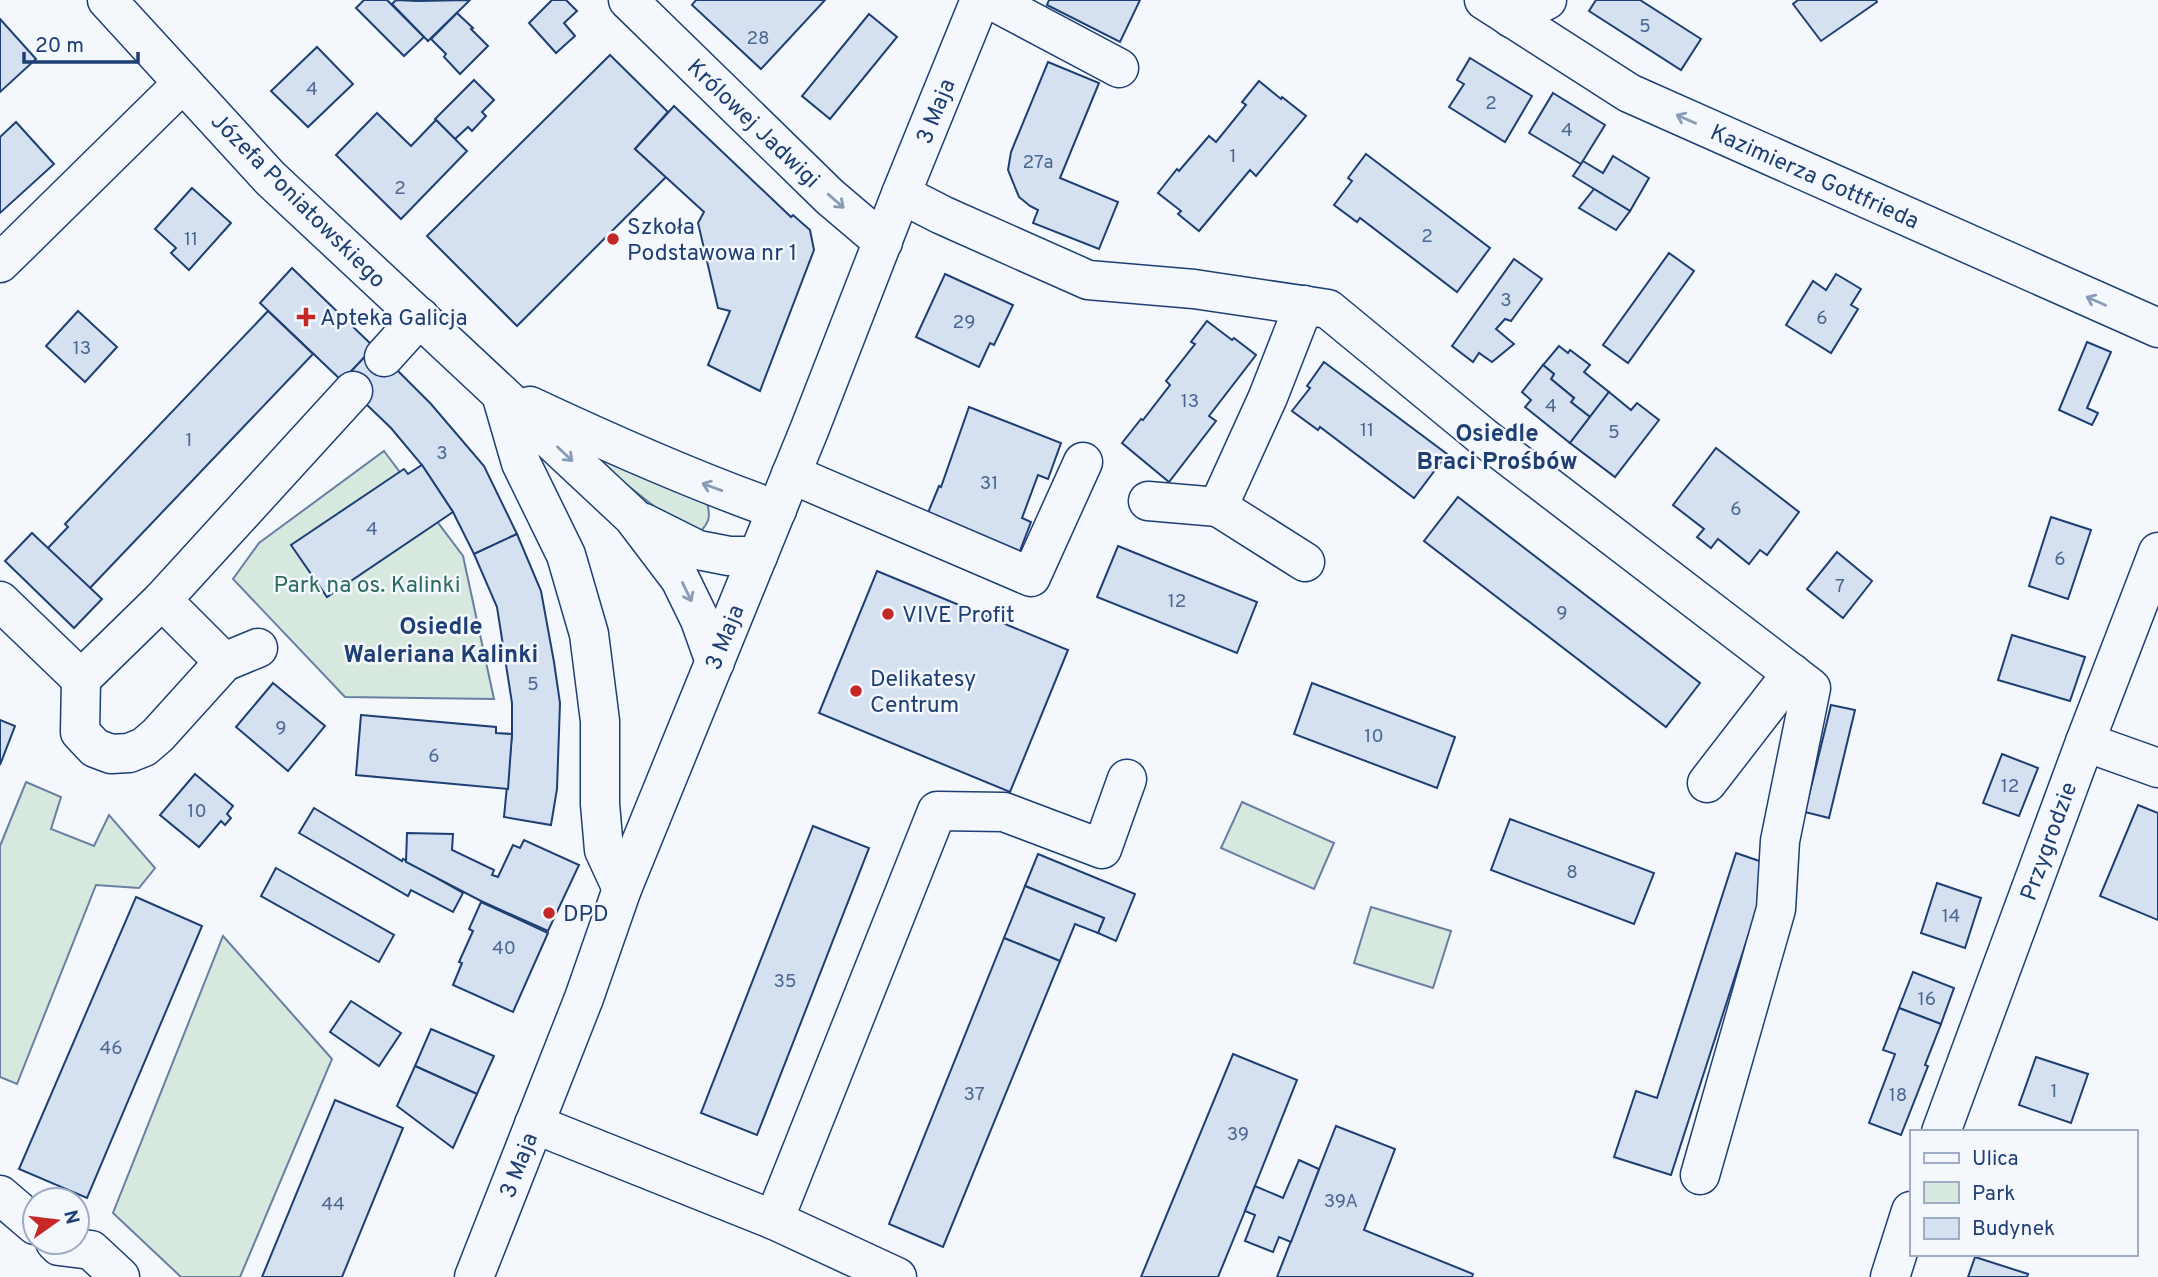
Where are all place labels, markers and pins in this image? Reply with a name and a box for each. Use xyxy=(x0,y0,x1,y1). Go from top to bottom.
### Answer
place label: Szkoła Podstawowa nr 1 xyxy=(627,214,797,269)
marker: Szkoła Podstawowa nr 1 xyxy=(605,231,621,247)
place label: Apteka Galicja xyxy=(320,305,468,334)
marker: Apteka Galicja xyxy=(298,309,314,325)
place label: VIVE Profit xyxy=(902,602,1015,631)
marker: VIVE Profit xyxy=(880,606,896,622)
place label: Delikatesy Centrum xyxy=(870,666,976,721)
marker: Delikatesy Centrum xyxy=(848,683,864,699)
place label: DPD xyxy=(563,901,609,930)
marker: DPD xyxy=(541,905,557,921)

